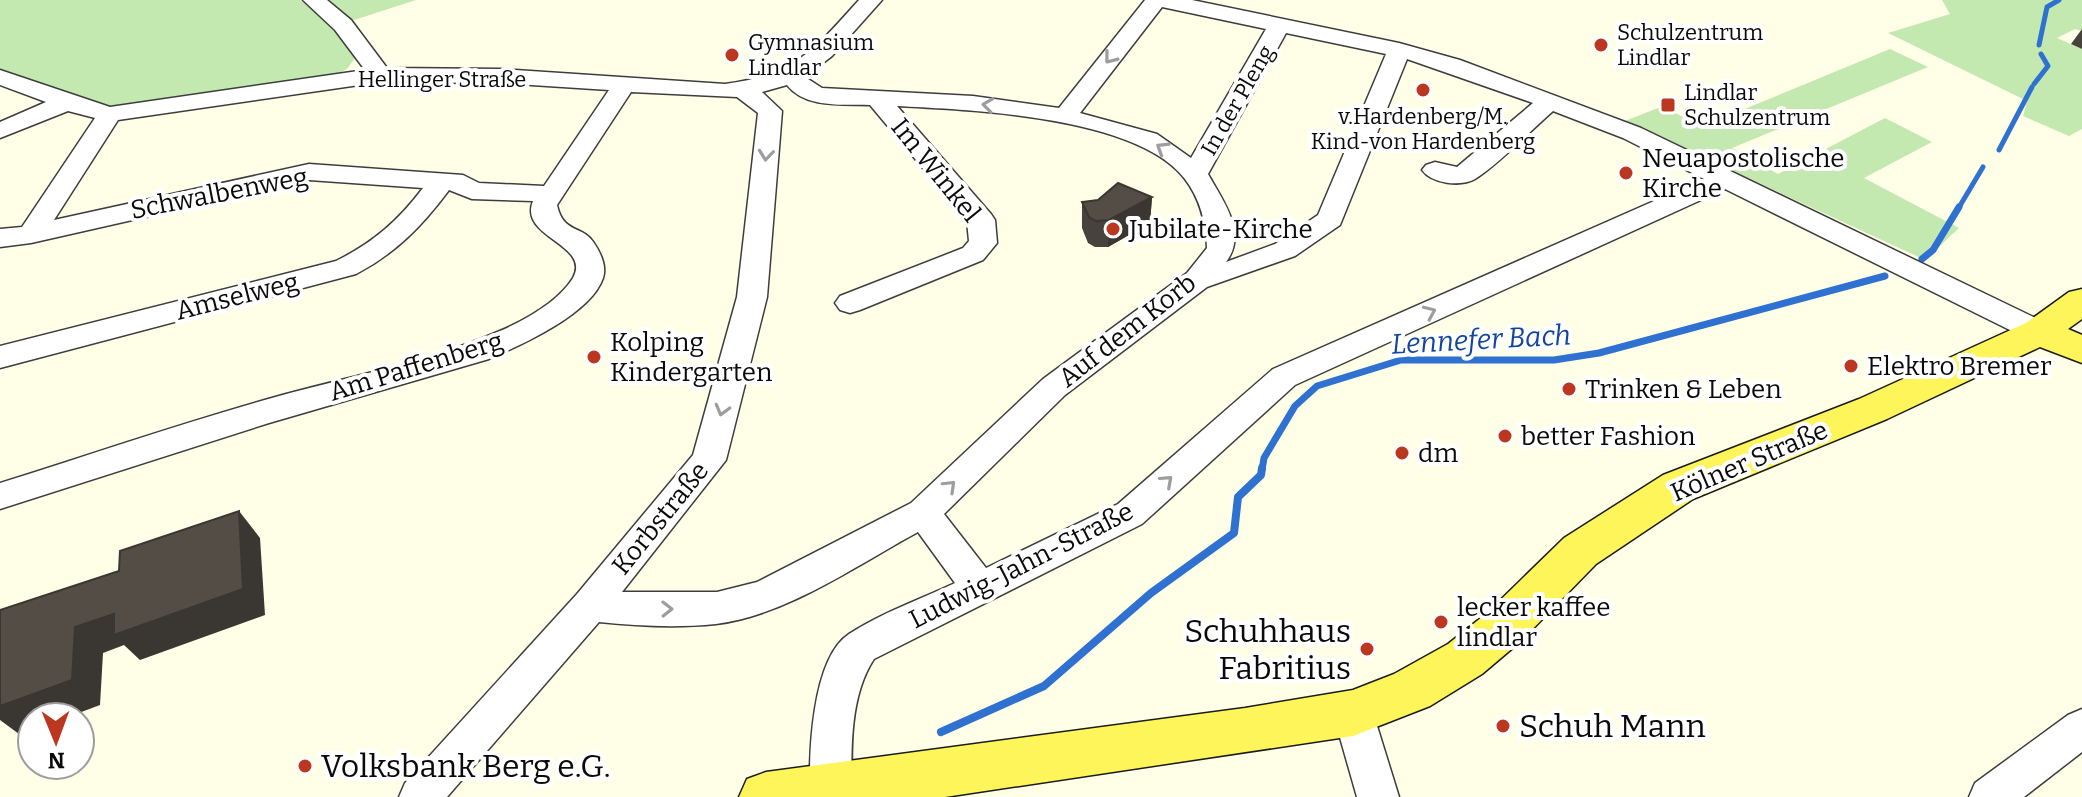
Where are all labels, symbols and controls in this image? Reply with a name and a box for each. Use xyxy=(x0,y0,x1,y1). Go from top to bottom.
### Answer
place label: Schulzentrum Lindlar xyxy=(1617,19,1763,71)
place label: Gymnasium Lindlar xyxy=(748,29,874,81)
marker: Schulzentrum Lindlar xyxy=(1592,36,1610,54)
street label: In der Pleng xyxy=(1195,40,1280,160)
marker: Gymnasium Lindlar xyxy=(723,46,741,64)
one-way arrow xyxy=(1106,49,1120,64)
street label: Hellinger Straße xyxy=(358,66,526,93)
place label: Lindlar Schulzentrum xyxy=(1684,79,1830,131)
marker: v.Hardenberg/M. Kind-von Hardenberg xyxy=(1414,81,1432,99)
marker: Lindlar Schulzentrum xyxy=(1659,96,1677,114)
one-way arrow xyxy=(981,97,994,114)
place label: v.Hardenberg/M. Kind-von Hardenberg xyxy=(1311,103,1535,155)
street label: Im Winkel xyxy=(884,112,987,228)
one-way arrow xyxy=(1156,143,1171,158)
place label: Neuapostolische Kirche xyxy=(1642,143,1845,204)
one-way arrow xyxy=(758,149,775,162)
street label: Schwalbenweg xyxy=(128,161,310,226)
marker: Neuapostolische Kirche xyxy=(1617,164,1635,182)
place label: Jubilate-Kirche xyxy=(1128,214,1313,245)
marker: Jubilate-Kirche xyxy=(1104,220,1122,238)
street label: Amselweg xyxy=(173,266,302,327)
street label: Auf dem Korb xyxy=(1052,267,1202,394)
one-way arrow xyxy=(1422,305,1436,321)
water label: Lennefer Bach xyxy=(1390,318,1572,361)
street label: Am Paffenberg xyxy=(326,325,507,408)
place label: Kolping Kindergarten xyxy=(610,327,773,388)
marker: Kolping Kindergarten xyxy=(585,348,603,366)
place label: Elektro Bremer xyxy=(1867,351,2052,382)
marker: Elektro Bremer xyxy=(1842,357,1860,375)
place label: Trinken & Leben xyxy=(1585,374,1782,405)
marker: Trinken & Leben xyxy=(1560,380,1578,398)
one-way arrow xyxy=(715,403,732,417)
street label: Kölner Straße xyxy=(1666,414,1832,508)
place label: better Fashion xyxy=(1521,421,1696,452)
marker: better Fashion xyxy=(1496,427,1514,445)
place label: dm xyxy=(1418,438,1458,469)
marker: dm xyxy=(1393,444,1411,462)
street label: Korbstraße xyxy=(606,456,715,581)
one-way arrow xyxy=(1158,476,1173,490)
one-way arrow xyxy=(941,481,956,495)
street label: Ludwig-Jahn-Straße xyxy=(904,496,1138,635)
place label: lecker kaffee lindlar xyxy=(1457,592,1610,653)
one-way arrow xyxy=(661,601,674,618)
place label: Schuhhaus Fabritius xyxy=(1184,612,1351,687)
marker: lecker kaffee lindlar xyxy=(1432,613,1450,631)
marker: Schuhhaus Fabritius xyxy=(1358,640,1376,658)
north arrow xyxy=(16,701,96,781)
place label: Schuh Mann xyxy=(1519,707,1706,745)
marker: Schuh Mann xyxy=(1494,717,1512,735)
text: N xyxy=(48,747,65,774)
place label: Volksbank Berg e.G. xyxy=(321,747,611,785)
marker: Volksbank Berg e.G. xyxy=(296,757,314,775)

